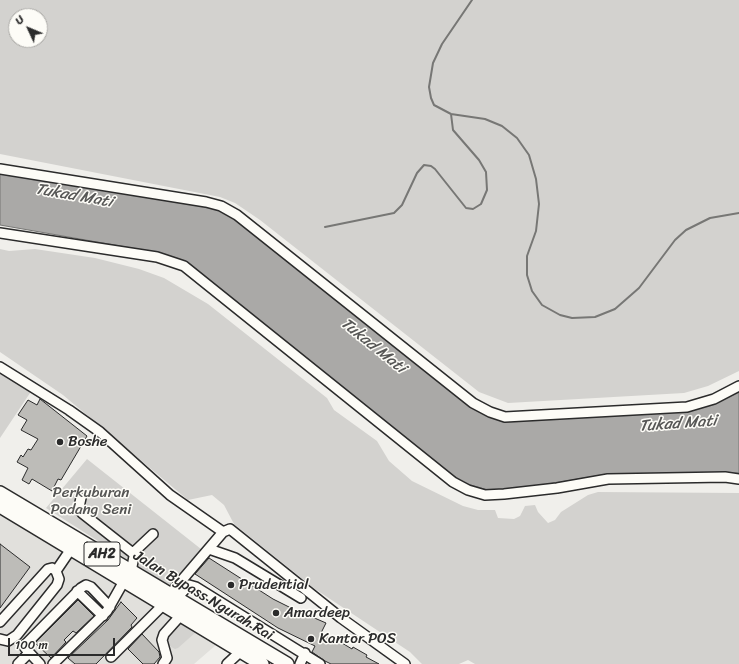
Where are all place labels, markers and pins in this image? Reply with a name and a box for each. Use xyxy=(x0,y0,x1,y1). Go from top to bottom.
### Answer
place label: Boshe xyxy=(68,433,108,451)
marker: Boshe xyxy=(55,437,65,447)
place label: Prudential xyxy=(239,576,309,594)
marker: Prudential xyxy=(226,580,236,590)
place label: Amardeep xyxy=(284,604,350,622)
marker: Amardeep xyxy=(271,608,281,618)
place label: Kantor POS xyxy=(319,630,396,648)
marker: Kantor POS xyxy=(306,634,316,644)

